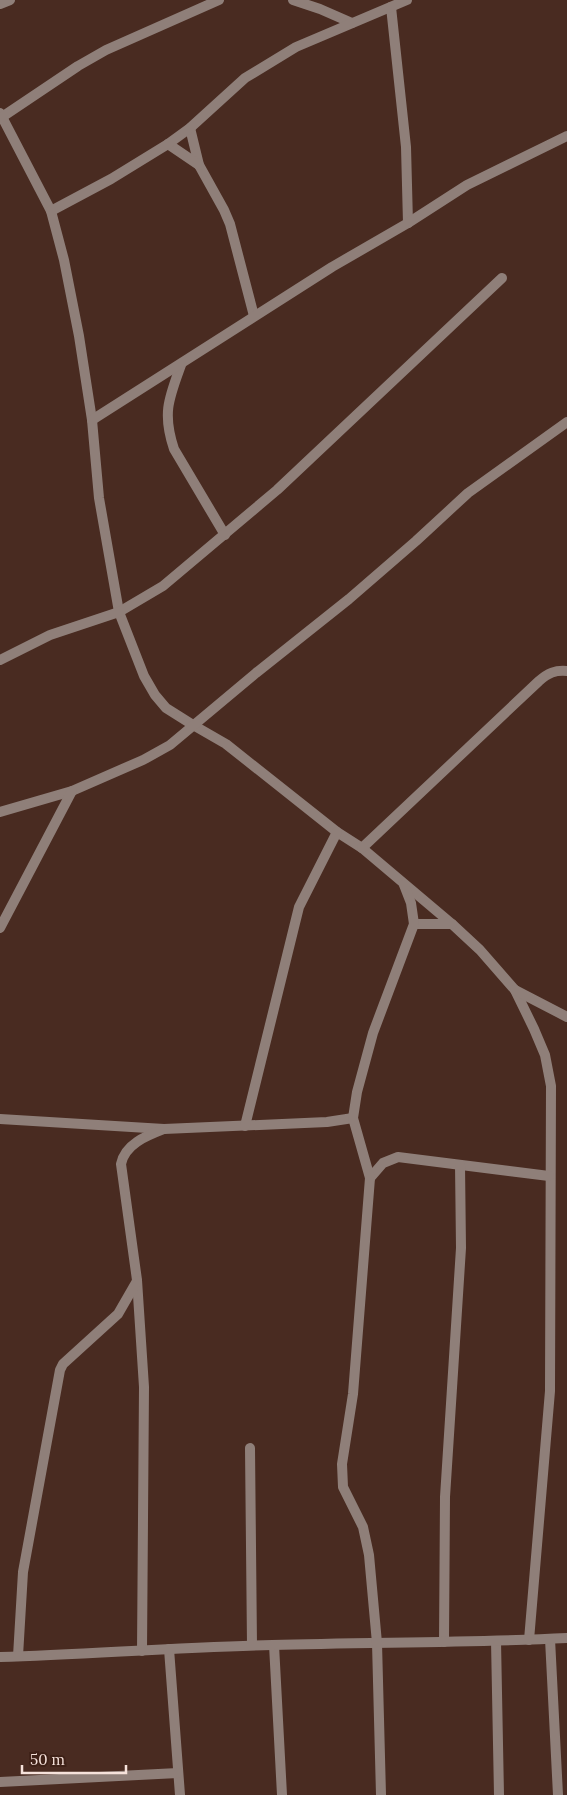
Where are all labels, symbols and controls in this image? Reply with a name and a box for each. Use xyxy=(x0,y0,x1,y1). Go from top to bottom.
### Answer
scale bar xyxy=(22,1742,126,1774)
text: 50 m xyxy=(30,1750,65,1769)

